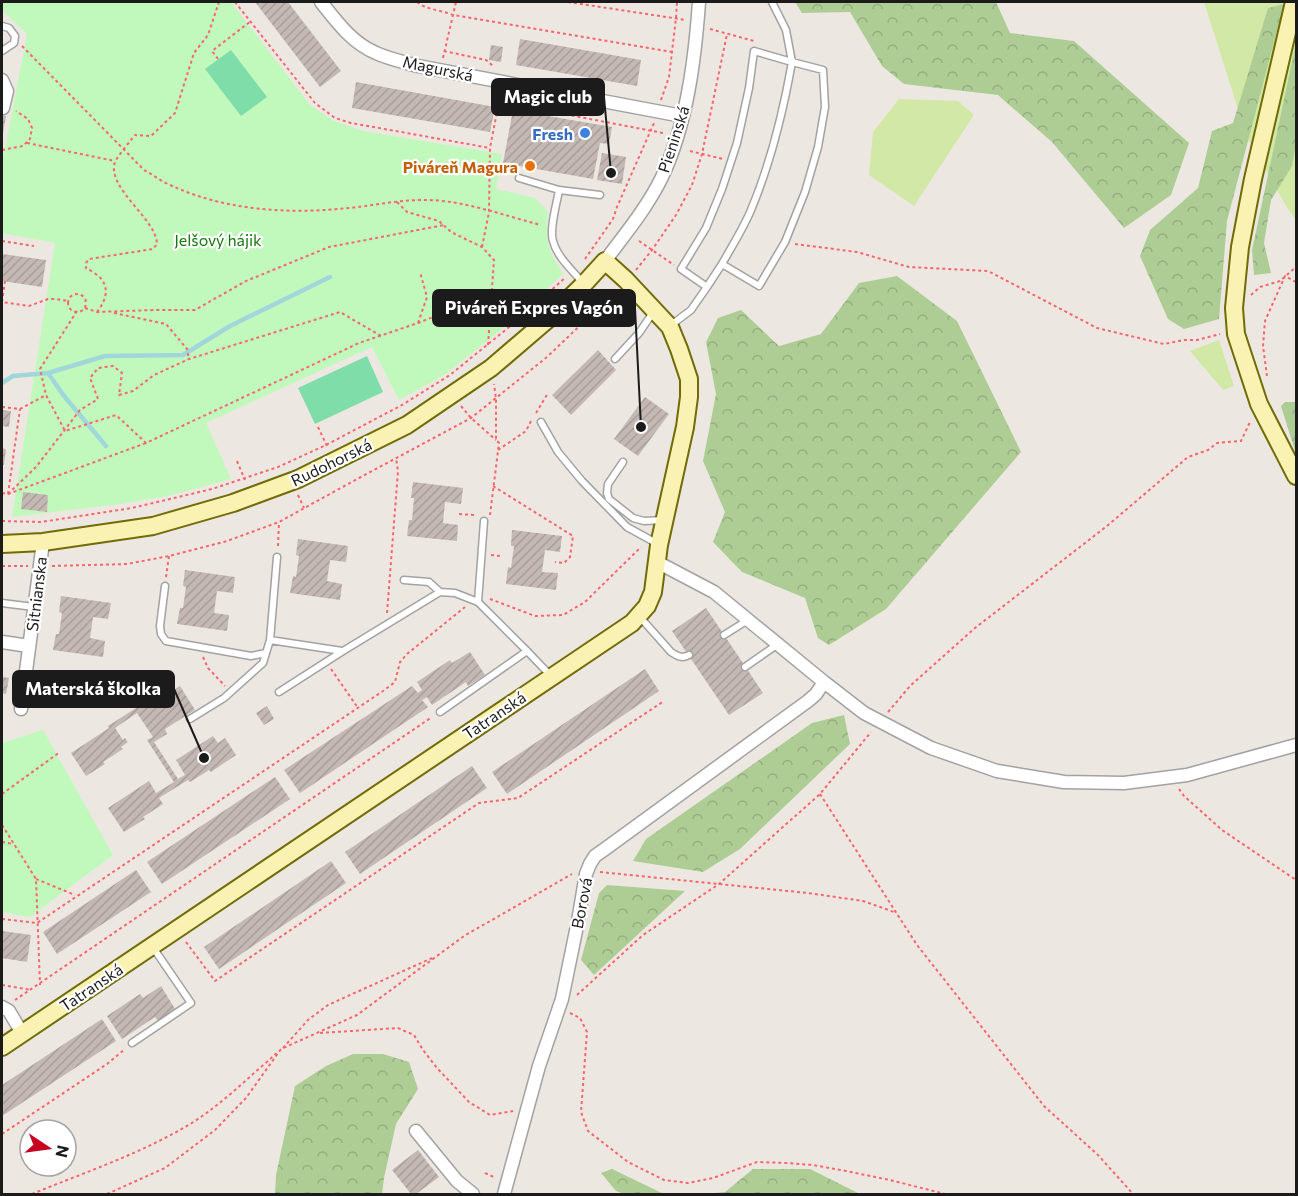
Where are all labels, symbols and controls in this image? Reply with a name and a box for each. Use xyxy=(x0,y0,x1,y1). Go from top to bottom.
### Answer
street label: Magurská xyxy=(401,51,475,85)
callout: Magic club xyxy=(492,79,604,115)
text: Magic club xyxy=(504,85,592,107)
street label: Pieninská xyxy=(653,103,693,175)
place label: Fresh xyxy=(532,124,573,143)
marker: Fresh xyxy=(578,126,592,140)
place label: Piváreň Magura xyxy=(403,157,518,176)
marker: Piváreň Magura xyxy=(523,159,537,173)
park label: Jelšový hájik xyxy=(174,230,262,249)
callout: Piváreň Expres Vagón xyxy=(433,290,635,326)
text: Piváreň Expres Vagón xyxy=(445,296,623,318)
street label: Rudohorská xyxy=(288,434,374,490)
street label: Sitnianska xyxy=(22,556,50,632)
callout: Materská školka xyxy=(13,671,174,707)
text: Materská školka xyxy=(25,677,161,699)
street label: Tatranská xyxy=(459,687,529,743)
street label: Borová xyxy=(567,876,595,930)
street label: Tatranská xyxy=(56,959,126,1015)
north arrow xyxy=(18,1118,78,1178)
text: N xyxy=(52,1144,74,1159)

